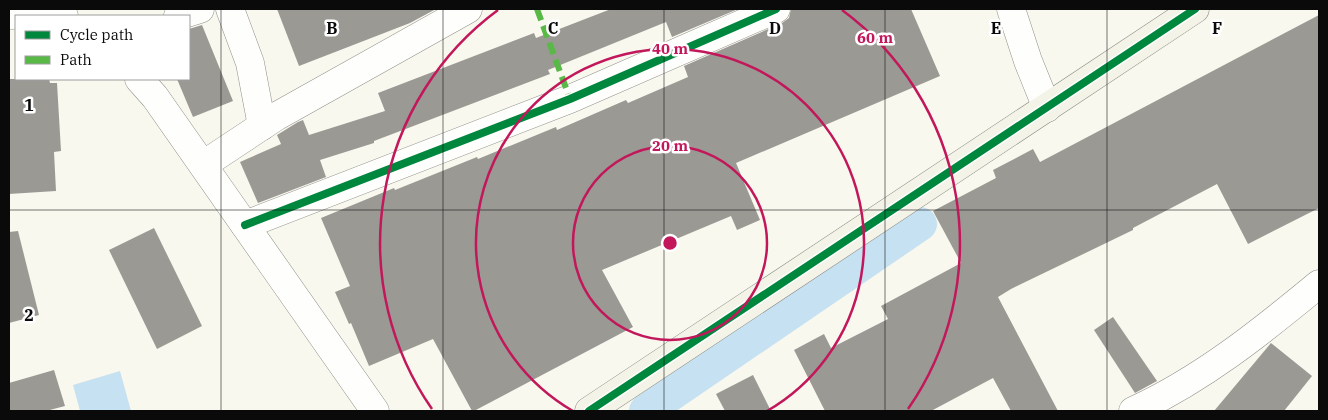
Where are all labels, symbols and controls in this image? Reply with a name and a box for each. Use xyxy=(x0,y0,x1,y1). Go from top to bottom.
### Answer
legend xyxy=(15,15,190,80)
text: B xyxy=(326,18,338,38)
text: C xyxy=(548,18,558,38)
text: D xyxy=(769,18,781,38)
text: E xyxy=(991,18,1001,38)
text: F xyxy=(1212,18,1222,38)
text: Cycle path xyxy=(60,25,133,44)
text: 60 m xyxy=(857,28,893,47)
text: 40 m xyxy=(652,39,688,58)
text: Path xyxy=(60,50,92,69)
text: 1 xyxy=(24,95,34,115)
text: 20 m xyxy=(652,136,688,155)
centre of rings xyxy=(661,234,679,252)
text: 2 xyxy=(24,305,34,325)

